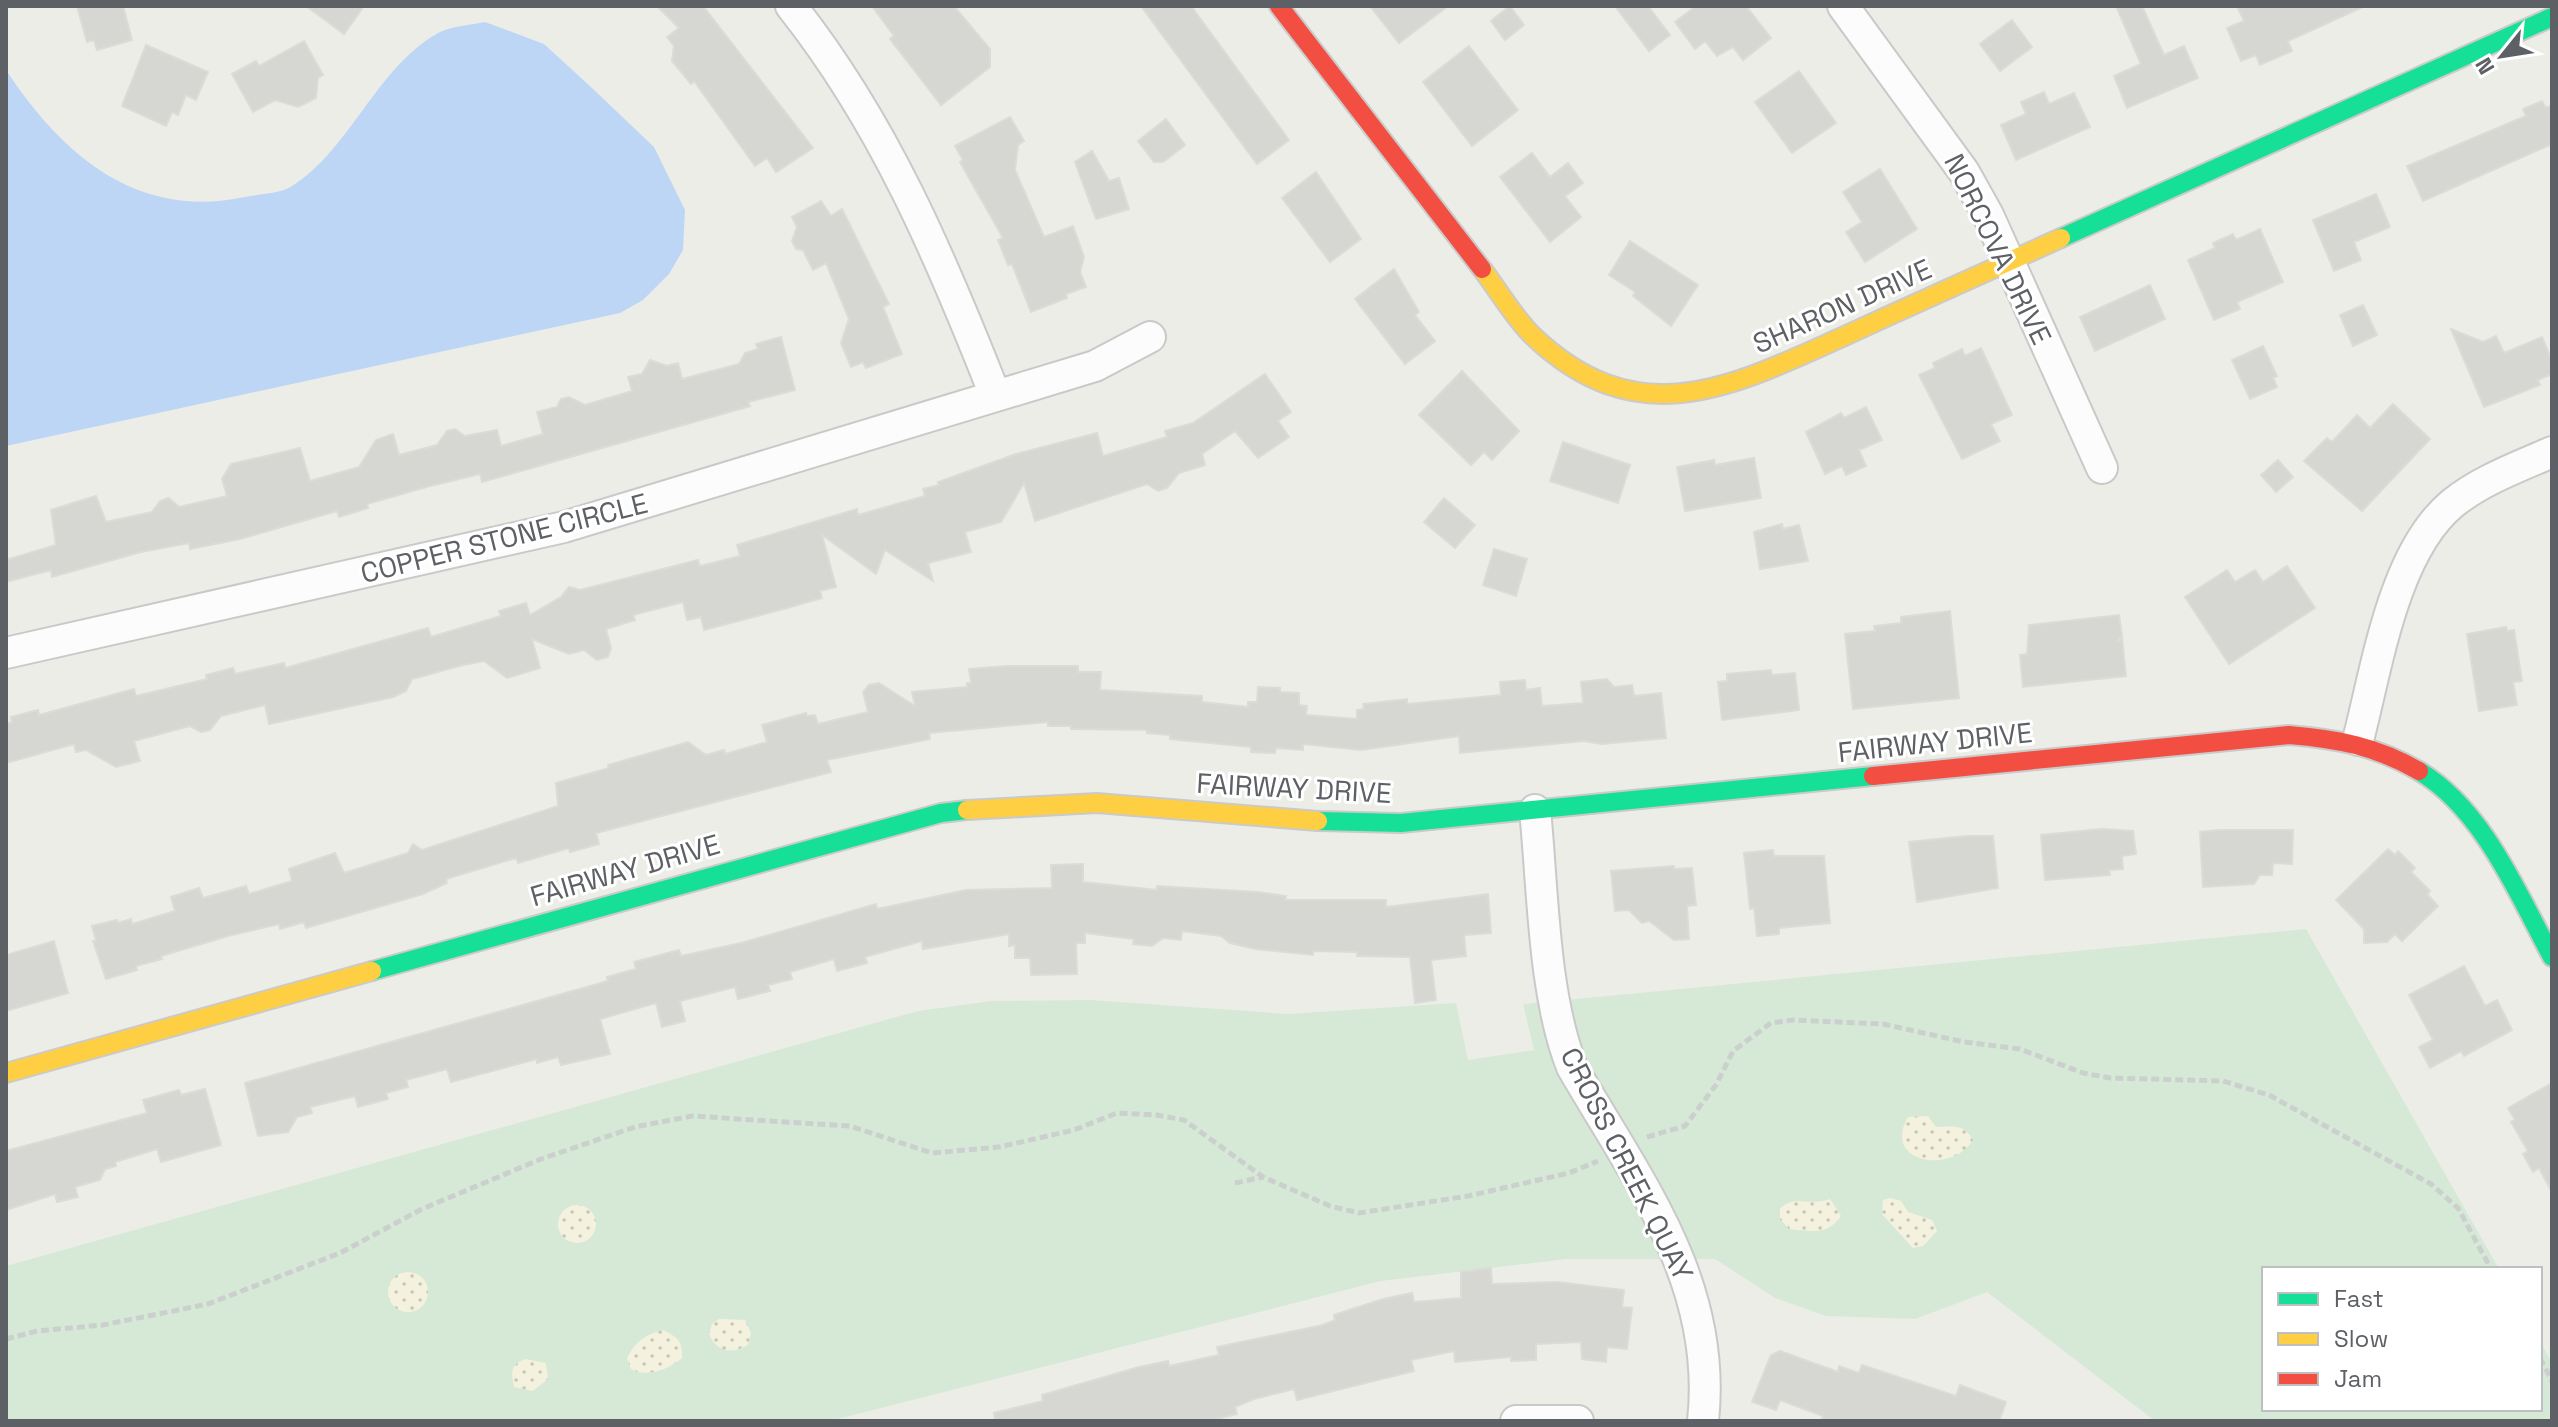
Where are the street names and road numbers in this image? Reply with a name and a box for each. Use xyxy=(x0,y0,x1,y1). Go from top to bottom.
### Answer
street label: NORCOVA DRIVE xyxy=(1936,148,2060,350)
street label: SHARON DRIVE xyxy=(1747,251,1937,361)
street label: COPPER STONE CIRCLE xyxy=(357,485,651,591)
street label: FAIRWAY DRIVE xyxy=(1836,714,2034,770)
street label: FAIRWAY DRIVE xyxy=(1195,765,1393,811)
street label: FAIRWAY DRIVE xyxy=(526,826,724,914)
street label: CROSS CREEK QUAY xyxy=(1553,1041,1701,1287)

